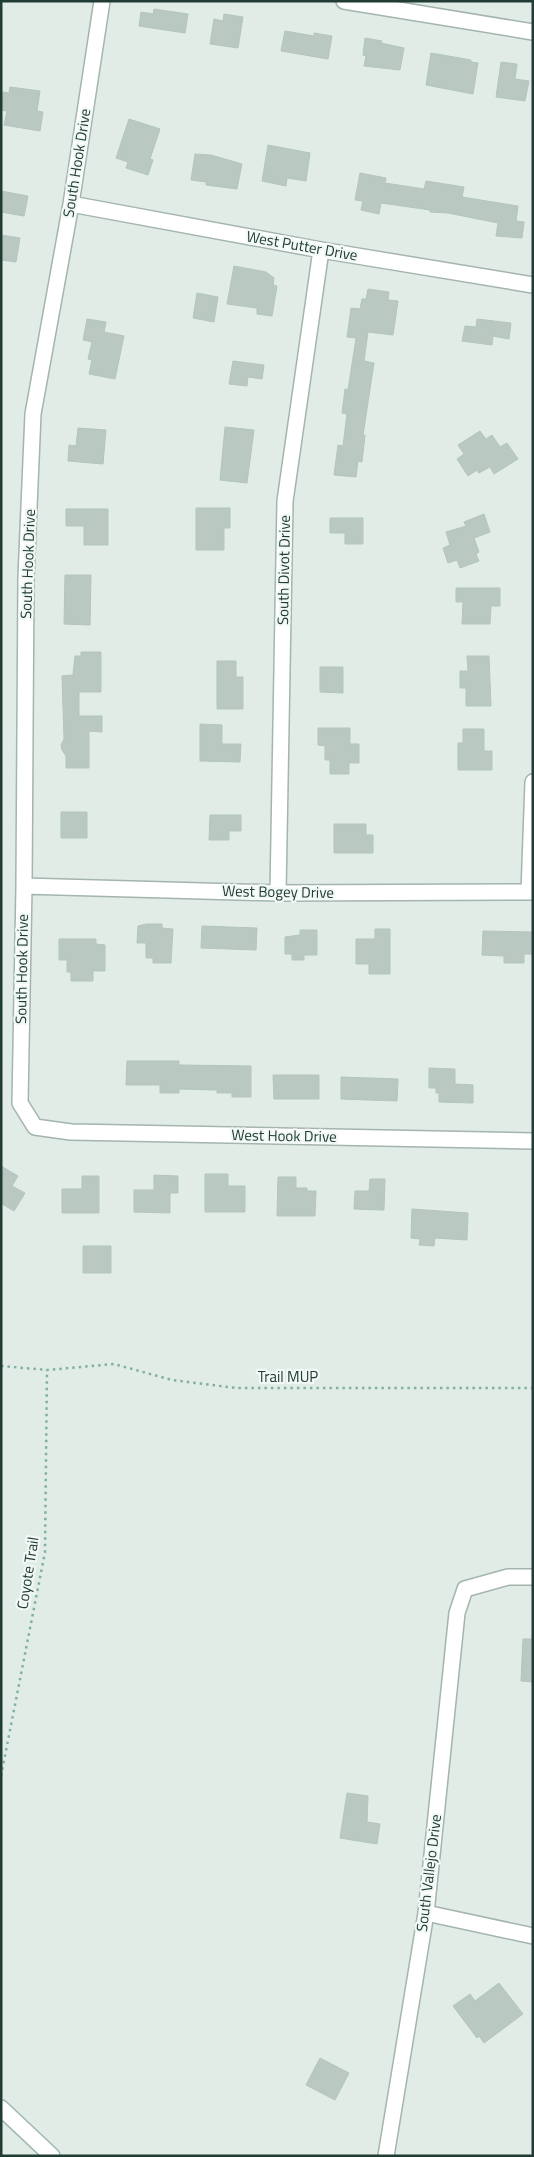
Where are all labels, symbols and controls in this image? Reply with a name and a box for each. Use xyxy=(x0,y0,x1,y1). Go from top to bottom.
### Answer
street label: South Hook Drive xyxy=(57,107,96,219)
street label: West Putter Drive xyxy=(245,224,359,267)
street label: South Hook Drive xyxy=(14,509,41,619)
street label: South Divot Drive xyxy=(271,515,296,625)
street label: West Bogey Drive xyxy=(222,879,334,904)
street label: South Hook Drive xyxy=(9,914,34,1024)
street label: West Hook Drive xyxy=(231,1123,337,1148)
street label: Trail MUP xyxy=(258,1365,318,1388)
street label: Coyote Trail xyxy=(10,1535,45,1611)
street label: South Vallejo Drive xyxy=(410,1813,447,1933)

